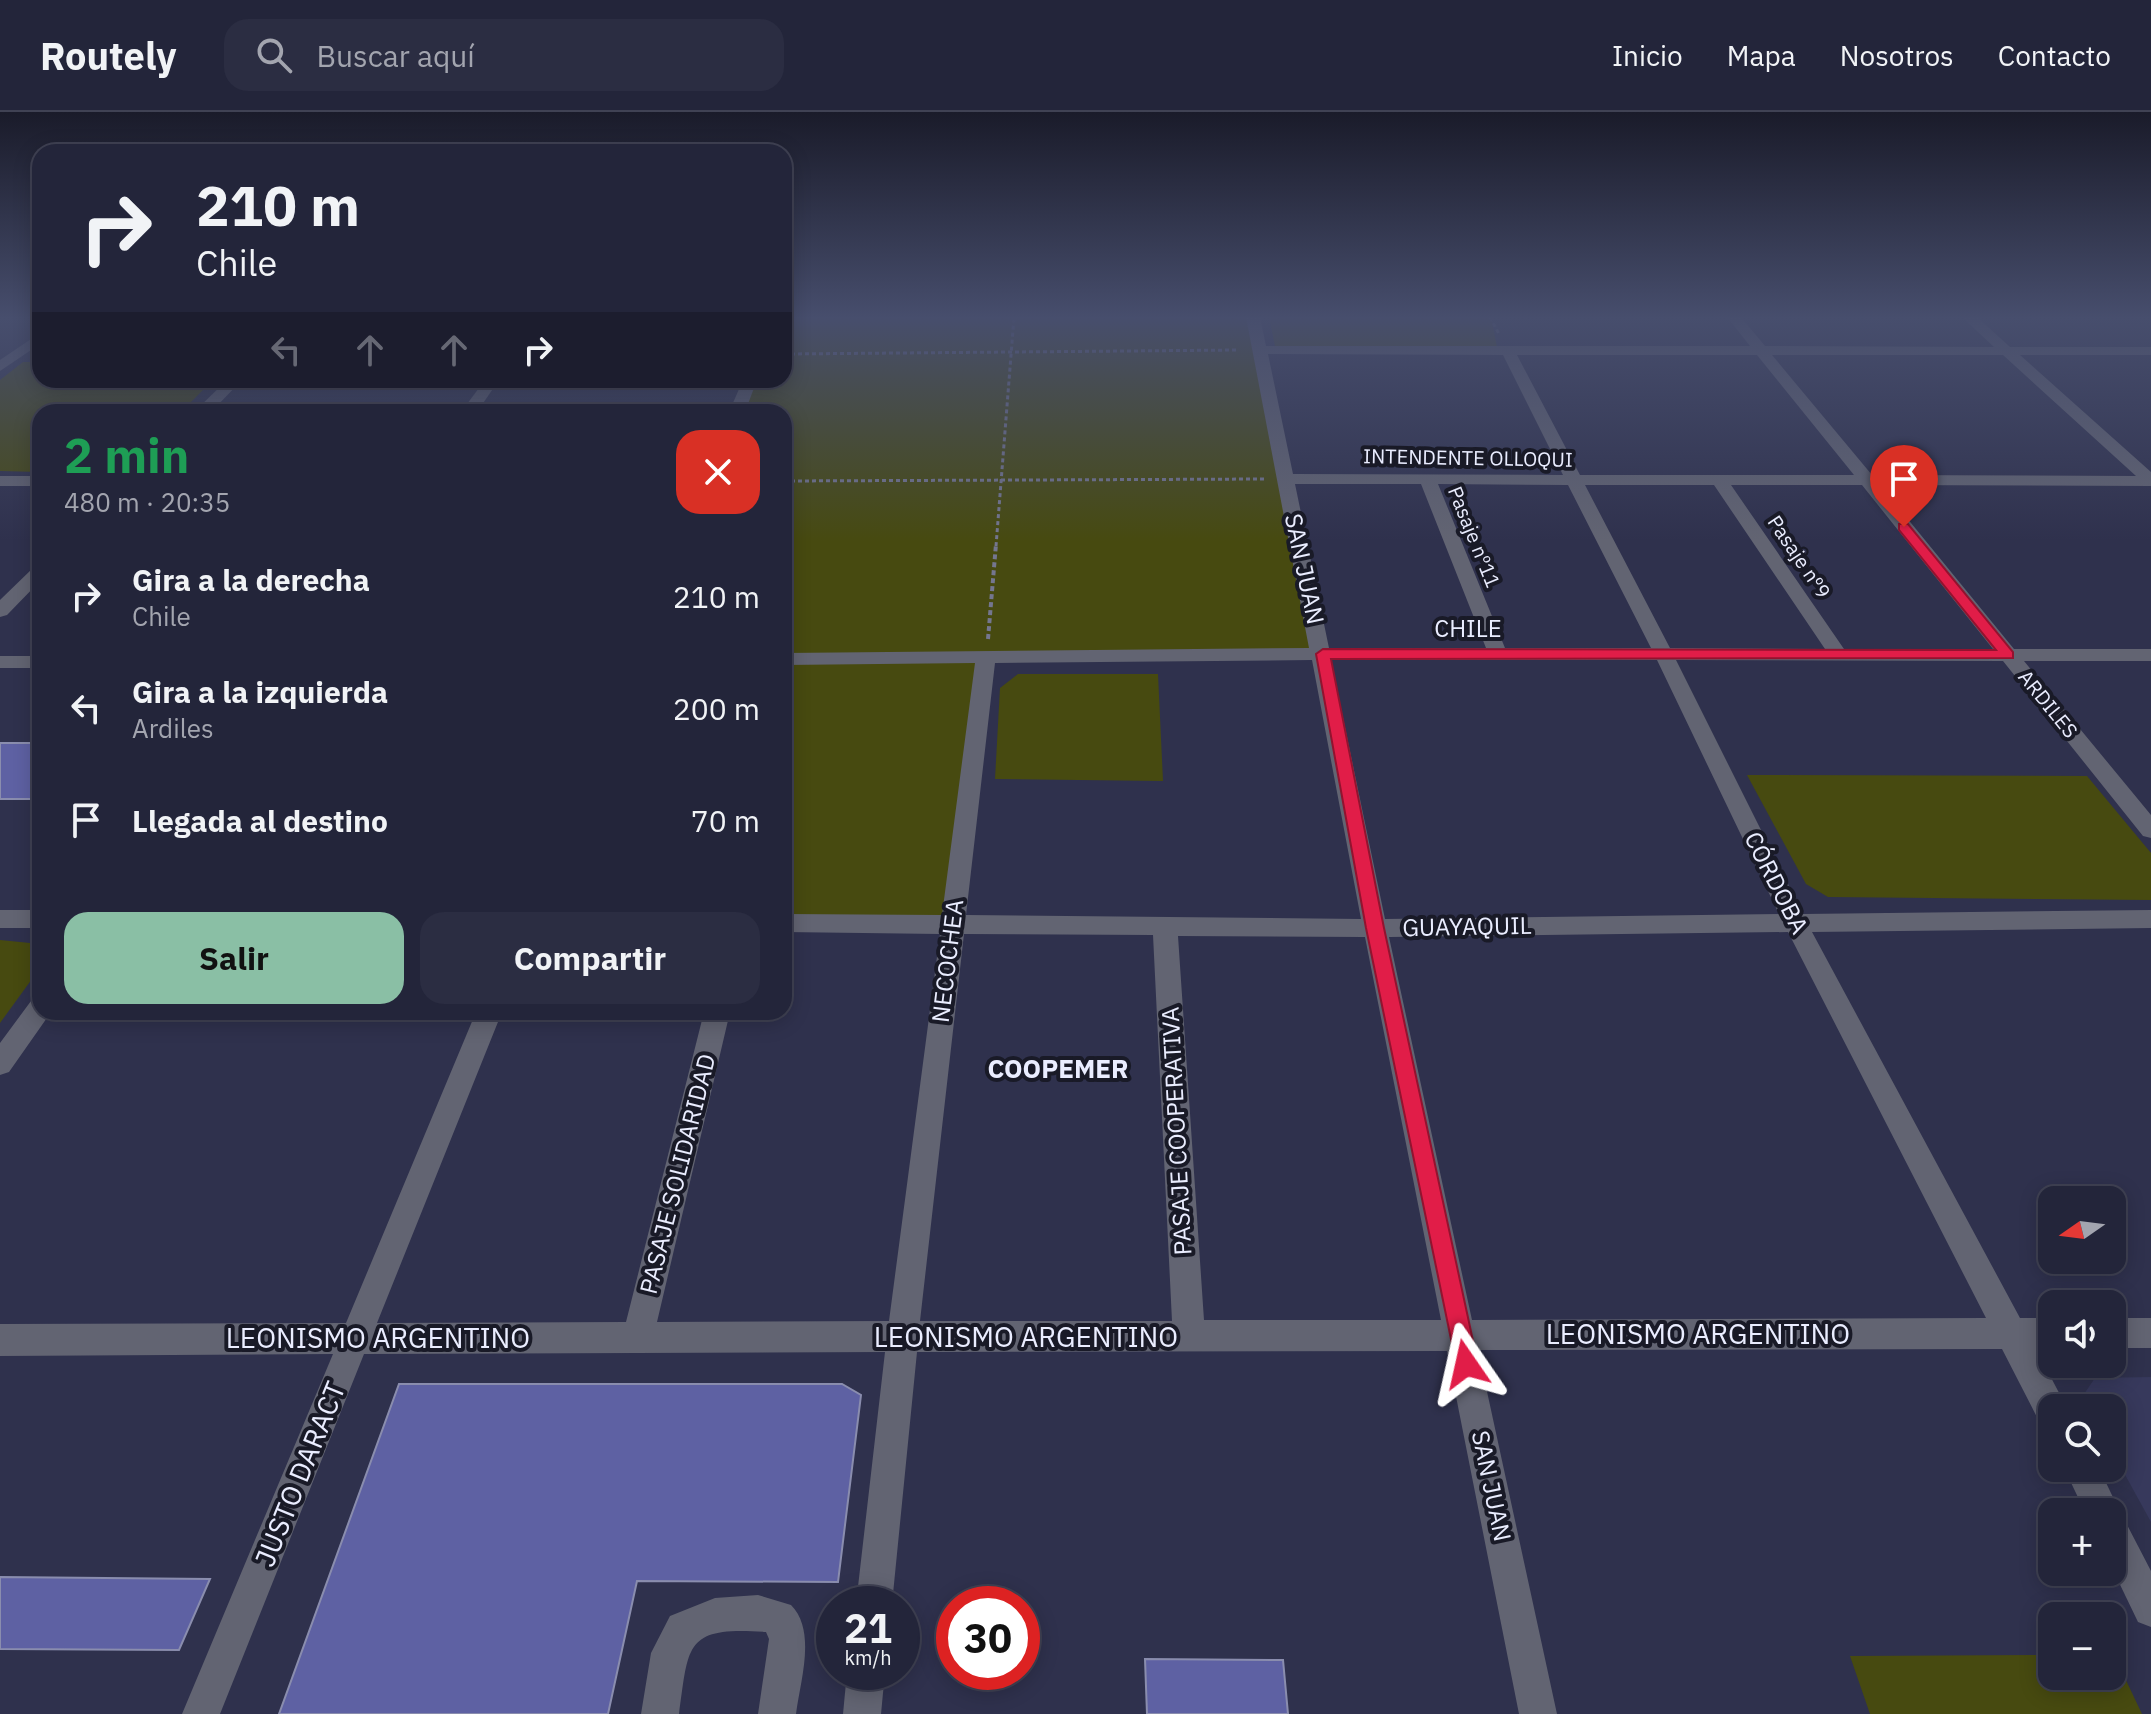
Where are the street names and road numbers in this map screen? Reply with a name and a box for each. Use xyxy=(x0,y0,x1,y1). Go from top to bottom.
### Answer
street label: INTENDENTE OLLOQUI xyxy=(1363,442,1573,473)
street label: Pasaje nº11 xyxy=(1442,482,1507,591)
street label: SAN JUAN xyxy=(1278,510,1332,627)
street label: Pasaje nº9 xyxy=(1762,510,1837,604)
street label: CHILE xyxy=(1434,612,1502,644)
street label: ARDILES xyxy=(2013,664,2084,743)
street label: CÓRDOBA xyxy=(1737,826,1816,939)
street label: NECOCHEA xyxy=(924,897,970,1024)
street label: GUAYAQUIL xyxy=(1402,909,1532,943)
street label: PASAJE COOPERATIVA xyxy=(1154,1006,1198,1256)
street label: PASAJE SOLIDARIDAD xyxy=(632,1050,722,1297)
street label: LEONISMO ARGENTINO xyxy=(1546,1315,1850,1352)
street label: LEONISMO ARGENTINO xyxy=(874,1318,1178,1355)
street label: LEONISMO ARGENTINO xyxy=(226,1319,530,1356)
street label: JUSTO DARACT xyxy=(246,1376,353,1572)
street label: SAN JUAN xyxy=(1465,1427,1519,1544)

